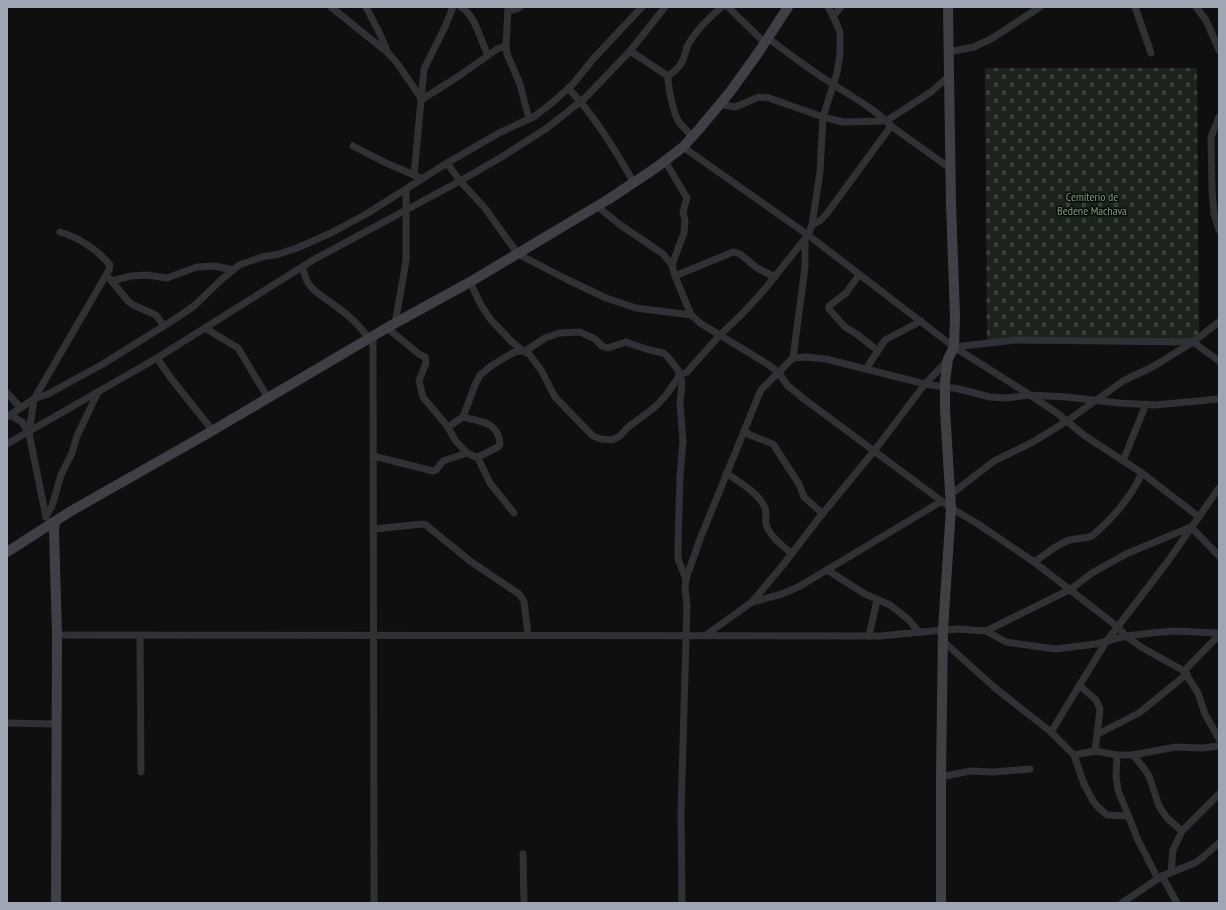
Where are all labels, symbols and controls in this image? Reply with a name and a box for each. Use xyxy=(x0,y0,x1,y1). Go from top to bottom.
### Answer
park label: Cemiterio de Bedene Machava xyxy=(1057,189,1127,218)

